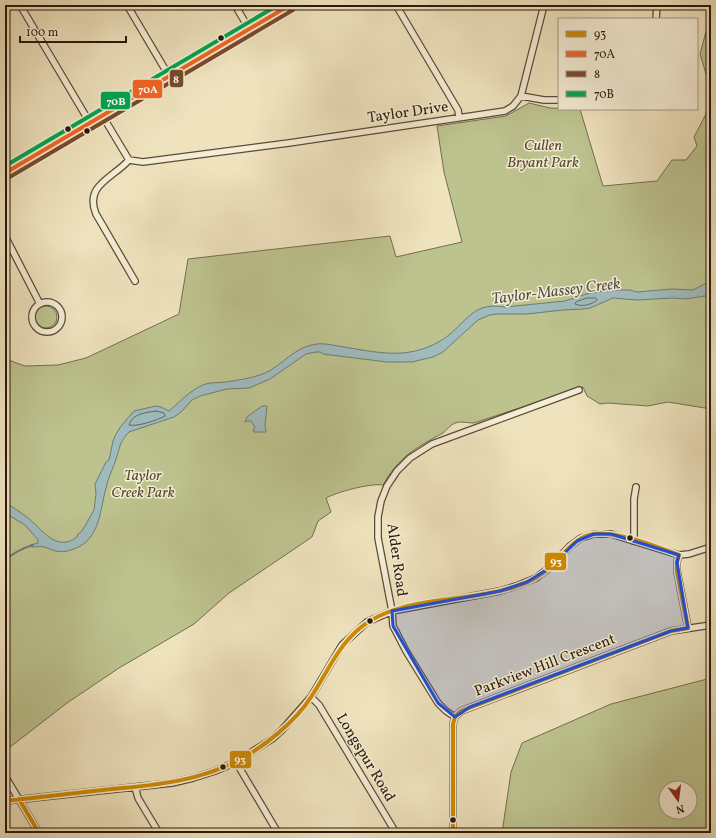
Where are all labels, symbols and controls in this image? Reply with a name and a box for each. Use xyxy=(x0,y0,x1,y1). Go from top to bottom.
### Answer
scale bar xyxy=(20,18,126,44)
legend xyxy=(558,18,698,110)
text: 100 m xyxy=(26,25,59,41)
text: 93 xyxy=(594,27,606,43)
unlabelled marker xyxy=(216,33,226,43)
text: 70A xyxy=(594,47,616,63)
text: 8 xyxy=(594,67,600,83)
line badge: 8 xyxy=(169,69,184,88)
text: 8 xyxy=(173,73,179,88)
line badge: 70A xyxy=(132,79,163,99)
text: 70A xyxy=(138,83,158,98)
text: 70B xyxy=(594,87,614,103)
line badge: 70B xyxy=(100,91,131,110)
text: 70B xyxy=(106,95,126,110)
street label: Taylor Drive xyxy=(366,97,450,129)
unlabelled marker xyxy=(63,124,73,134)
unlabelled marker xyxy=(82,126,92,136)
park label: Cullen Bryant Park xyxy=(507,136,579,174)
water label: Taylor-Massey Creek xyxy=(490,273,622,311)
park label: Taylor Creek Park xyxy=(111,466,175,504)
street label: Alder Road xyxy=(380,522,412,598)
unlabelled marker xyxy=(625,533,635,543)
line badge: 93 xyxy=(544,552,567,571)
text: 93 xyxy=(550,555,562,570)
unlabelled marker xyxy=(365,616,375,626)
street label: Parkview Hill Crescent xyxy=(471,629,619,703)
street label: Longspur Road xyxy=(330,710,400,806)
line badge: 93 xyxy=(229,750,252,769)
text: 93 xyxy=(234,753,246,768)
unlabelled marker xyxy=(218,762,228,772)
north arrow xyxy=(658,780,698,820)
text: N xyxy=(674,800,686,816)
unlabelled marker xyxy=(448,815,458,825)

